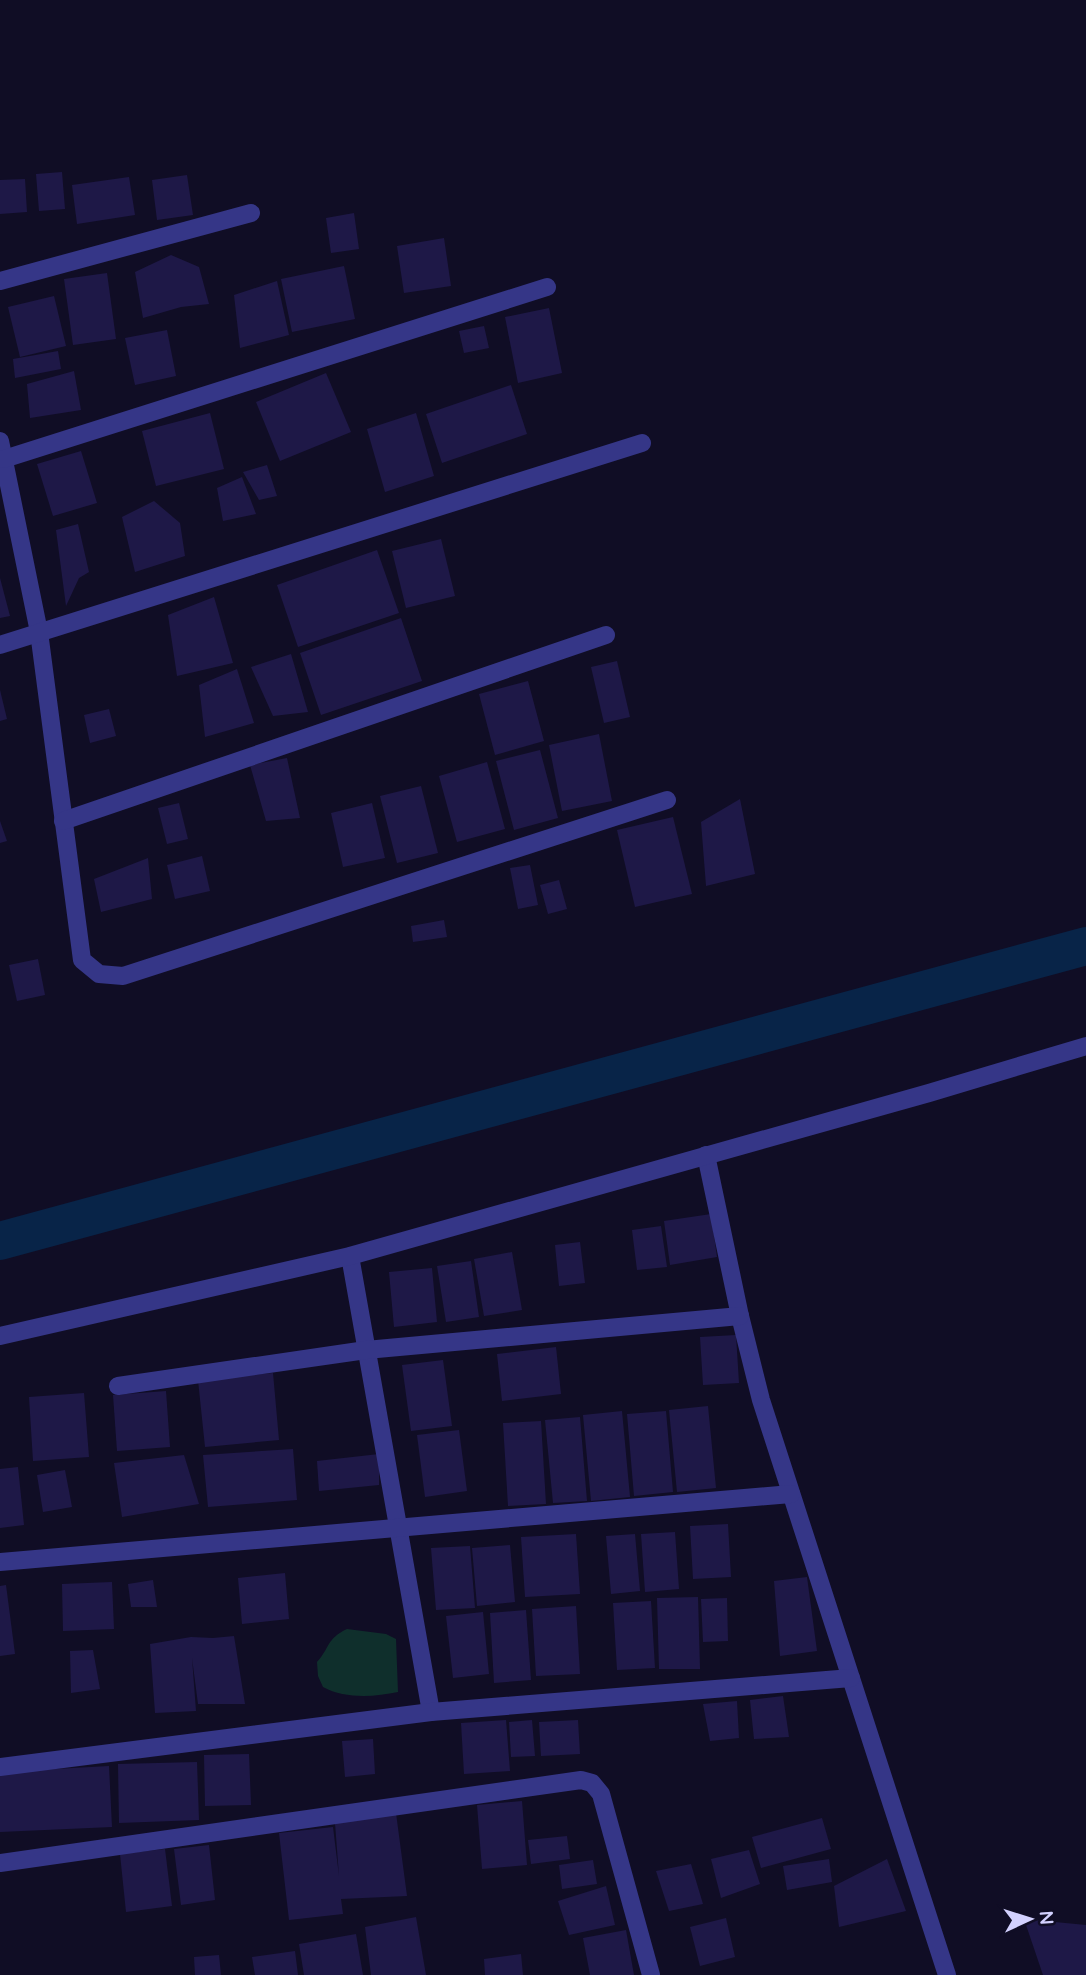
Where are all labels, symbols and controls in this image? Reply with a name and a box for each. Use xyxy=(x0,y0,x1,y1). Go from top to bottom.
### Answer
north arrow xyxy=(995,1884,1065,1954)
text: N xyxy=(1035,1910,1059,1926)

